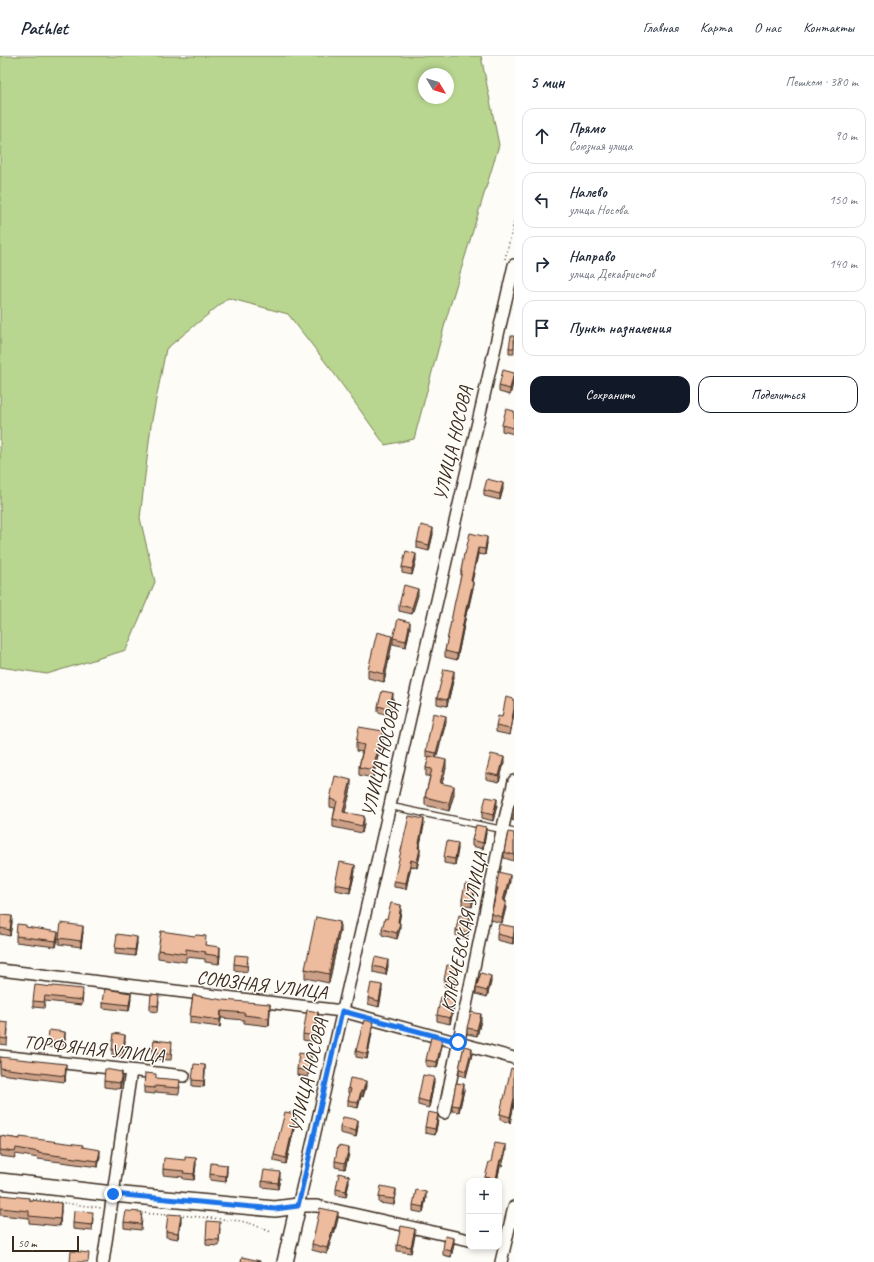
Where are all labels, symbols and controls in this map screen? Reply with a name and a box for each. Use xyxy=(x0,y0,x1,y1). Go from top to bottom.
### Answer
text: Pathlet xyxy=(20,16,68,40)
text: Главная xyxy=(643,19,678,36)
text: Карта xyxy=(700,19,732,36)
text: О нас xyxy=(754,19,781,36)
text: Контакты xyxy=(803,19,854,36)
north arrow xyxy=(418,68,454,104)
text: 5 мин xyxy=(530,72,564,93)
text: Пешком · 380 m xyxy=(785,74,858,90)
text: Прямо xyxy=(569,119,605,138)
icon: ahead xyxy=(531,125,553,147)
text: 90 m xyxy=(835,128,857,144)
text: Союзная улица xyxy=(569,138,632,154)
text: Налево xyxy=(569,183,607,202)
icon: left xyxy=(531,189,553,211)
text: 150 m xyxy=(829,192,857,208)
text: улица Носова xyxy=(569,202,628,218)
text: Направо xyxy=(569,247,615,266)
icon: right xyxy=(531,253,553,275)
text: 140 m xyxy=(829,256,857,272)
text: улица Декабристов xyxy=(569,266,654,282)
icon: arrive xyxy=(531,317,553,339)
text: Пункт назначения xyxy=(569,319,671,338)
button: Сохранить xyxy=(530,376,690,413)
button: Поделиться xyxy=(698,376,858,413)
street label: УЛИЦА НОСОВА xyxy=(428,383,478,503)
street label: УЛИЦА НОСОВА xyxy=(356,699,406,819)
street label: КЛЮЧЕВСКАЯ УЛИЦА xyxy=(435,849,493,1014)
street label: СОЮЗНАЯ УЛИЦА xyxy=(195,965,330,1005)
street label: УЛИЦА НОСОВА xyxy=(283,1015,333,1135)
street label: ТОРФЯНАЯ УЛИЦА xyxy=(22,1030,167,1068)
route start xyxy=(449,1033,467,1051)
map controls xyxy=(466,1178,502,1250)
button: + xyxy=(466,1178,502,1214)
route end xyxy=(104,1185,122,1203)
button: − xyxy=(466,1214,502,1250)
scale bar xyxy=(12,1234,79,1253)
text: 50 m xyxy=(18,1236,37,1250)

